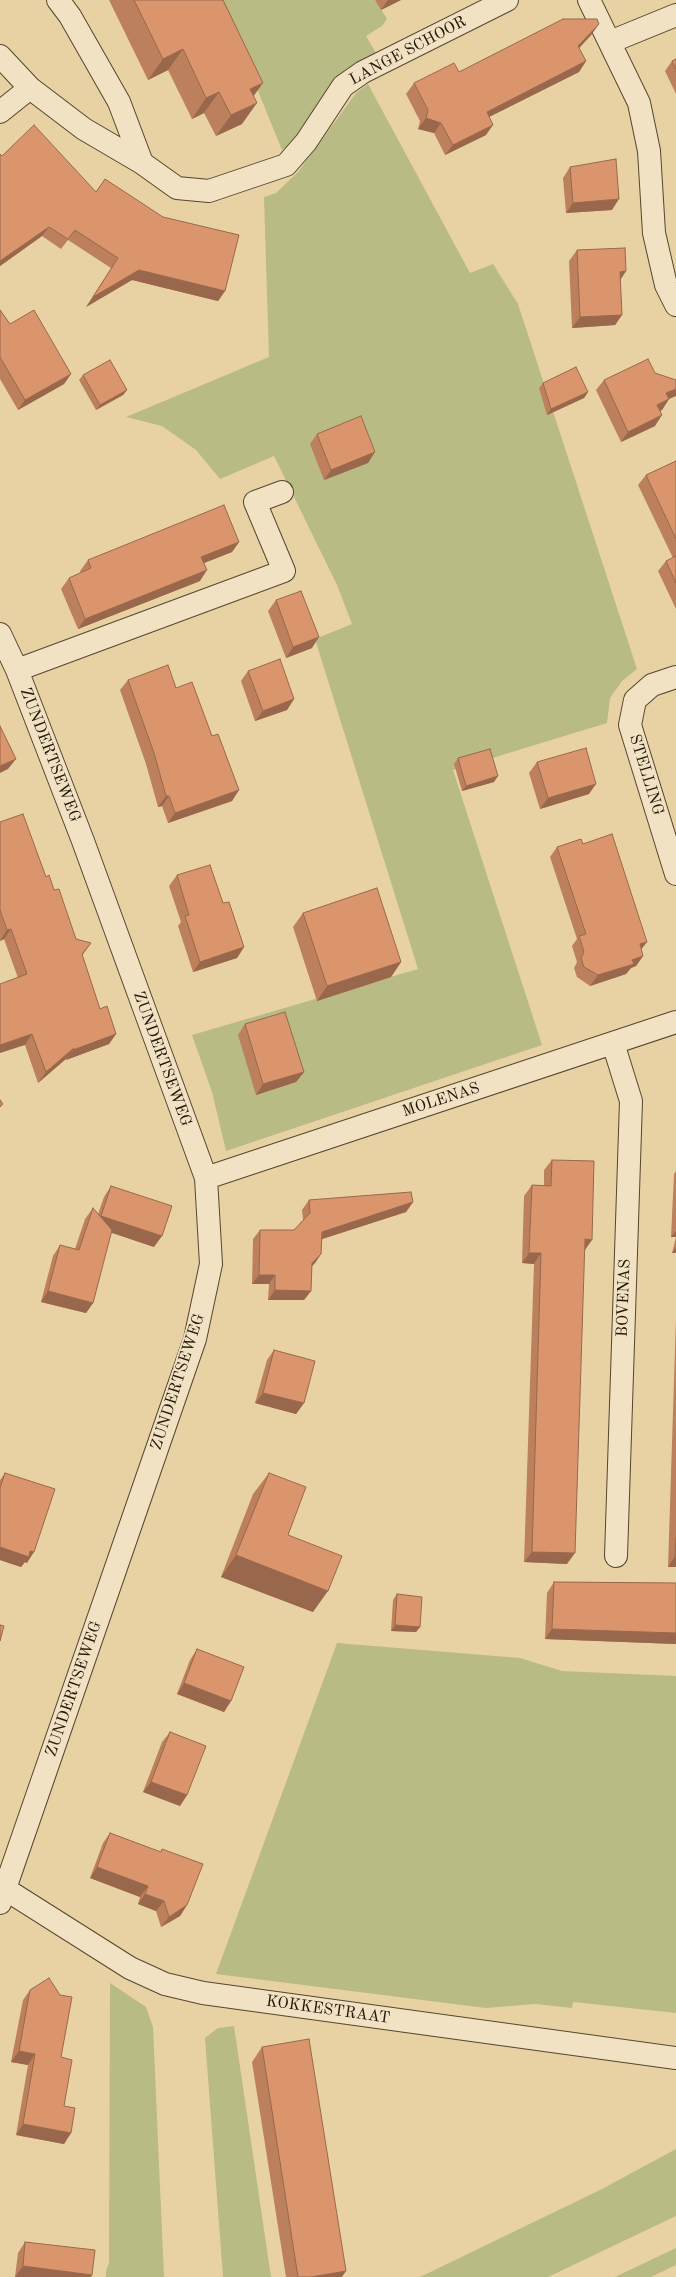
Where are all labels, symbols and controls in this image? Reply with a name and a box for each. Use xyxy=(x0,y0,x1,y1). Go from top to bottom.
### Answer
street label: LANGE SCHOOR xyxy=(346,12,470,90)
street label: ZUNDERTSEWEG xyxy=(16,685,84,825)
street label: STELLING xyxy=(625,732,667,818)
street label: ZUNDERTSEWEG xyxy=(129,989,195,1129)
street label: MOLENAS xyxy=(400,1078,482,1122)
street label: BOVENAS xyxy=(613,1259,635,1337)
street label: ZUNDERTSEWEG xyxy=(147,1311,209,1453)
street label: ZUNDERTSEWEG xyxy=(42,1619,106,1759)
street label: KOKKESTRAAT xyxy=(265,1992,391,2028)

